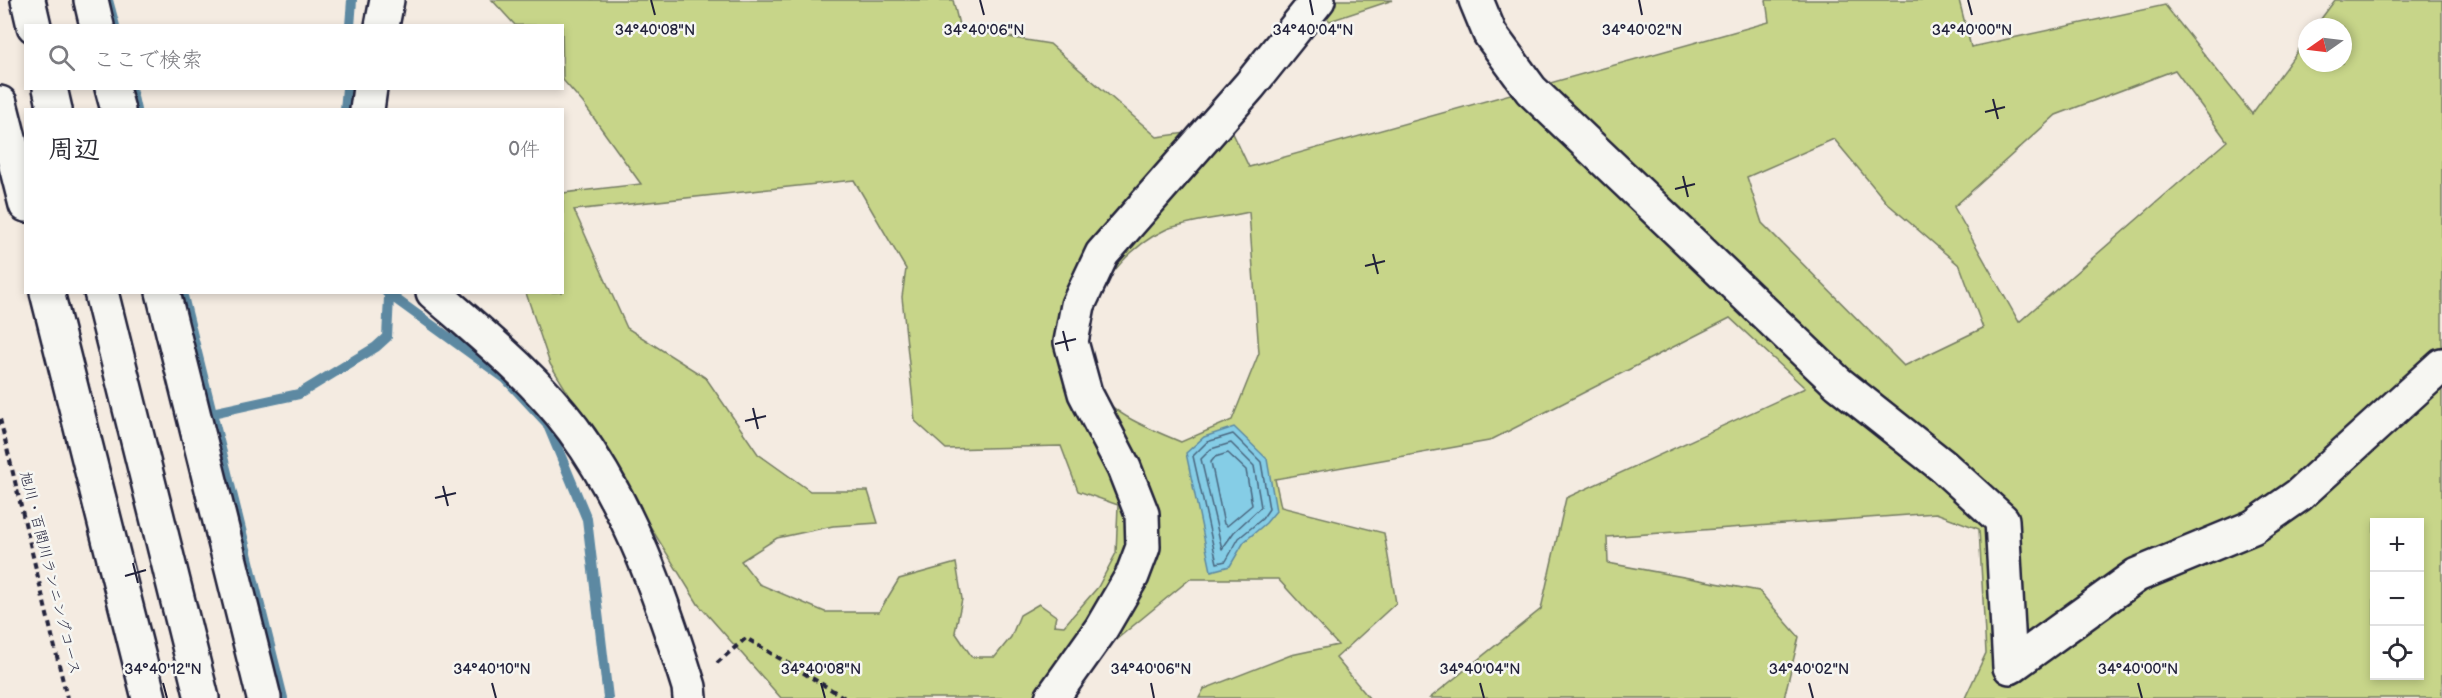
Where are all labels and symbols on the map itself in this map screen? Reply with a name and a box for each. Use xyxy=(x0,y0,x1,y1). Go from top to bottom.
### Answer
north arrow xyxy=(2298,18,2352,72)
text: 34°40'08"N xyxy=(615,21,695,40)
text: 34°40'06"N xyxy=(944,21,1024,40)
text: 34°40'04"N xyxy=(1273,21,1353,40)
text: 34°40'02"N xyxy=(1602,21,1682,40)
text: 34°40'00"N xyxy=(1932,21,2012,40)
street label: 旭川・百間川ランニングコース xyxy=(15,469,85,677)
text: 34°40'12"N xyxy=(124,660,202,679)
text: 34°40'10"N xyxy=(453,660,531,679)
text: 34°40'08"N xyxy=(781,660,861,679)
text: 34°40'06"N xyxy=(1111,660,1191,679)
text: 34°40'04"N xyxy=(1440,660,1520,679)
text: 34°40'02"N xyxy=(1769,660,1849,679)
text: 34°40'00"N xyxy=(2098,660,2178,679)

